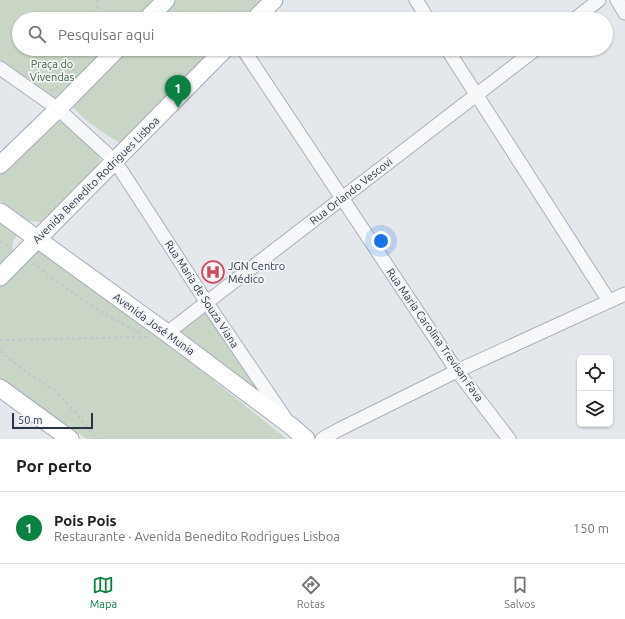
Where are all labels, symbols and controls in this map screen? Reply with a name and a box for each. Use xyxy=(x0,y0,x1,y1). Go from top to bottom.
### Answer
search box xyxy=(12,12,613,56)
icon: search xyxy=(26,23,48,45)
text: Pesquisar aqui xyxy=(58,26,154,43)
park label: Praça do Vivendas xyxy=(30,58,74,83)
pin: 1 xyxy=(165,75,191,108)
street label: Avenida Benedito Rodrigues Lisboa xyxy=(30,114,162,246)
street label: Rua Orlando Vescovi xyxy=(307,155,395,227)
your location xyxy=(371,231,391,251)
street label: Rua Maria de Souza Viana xyxy=(163,238,241,350)
hospital icon: JGN Centro Médico xyxy=(200,259,226,285)
place label: JGN Centro Médico xyxy=(228,260,285,285)
street label: Rua Maria Carolina Trevisan Fava xyxy=(384,266,486,404)
street label: Avenida José Munia xyxy=(111,290,197,358)
map controls xyxy=(577,355,613,427)
button: locate xyxy=(577,355,613,391)
button: layers xyxy=(577,391,613,427)
scale bar xyxy=(12,411,93,430)
text: 50 m xyxy=(18,414,42,426)
text: Por perto xyxy=(16,456,92,475)
text: Pois Pois xyxy=(54,512,117,529)
text: 1 xyxy=(25,521,33,535)
text: 150 m xyxy=(573,521,609,535)
text: Restaurante · Avenida Benedito Rodrigues Lisboa xyxy=(54,529,340,543)
tab: Mapa xyxy=(90,574,117,610)
tab: Rotas xyxy=(297,574,325,610)
tab: Salvos xyxy=(504,574,535,610)

